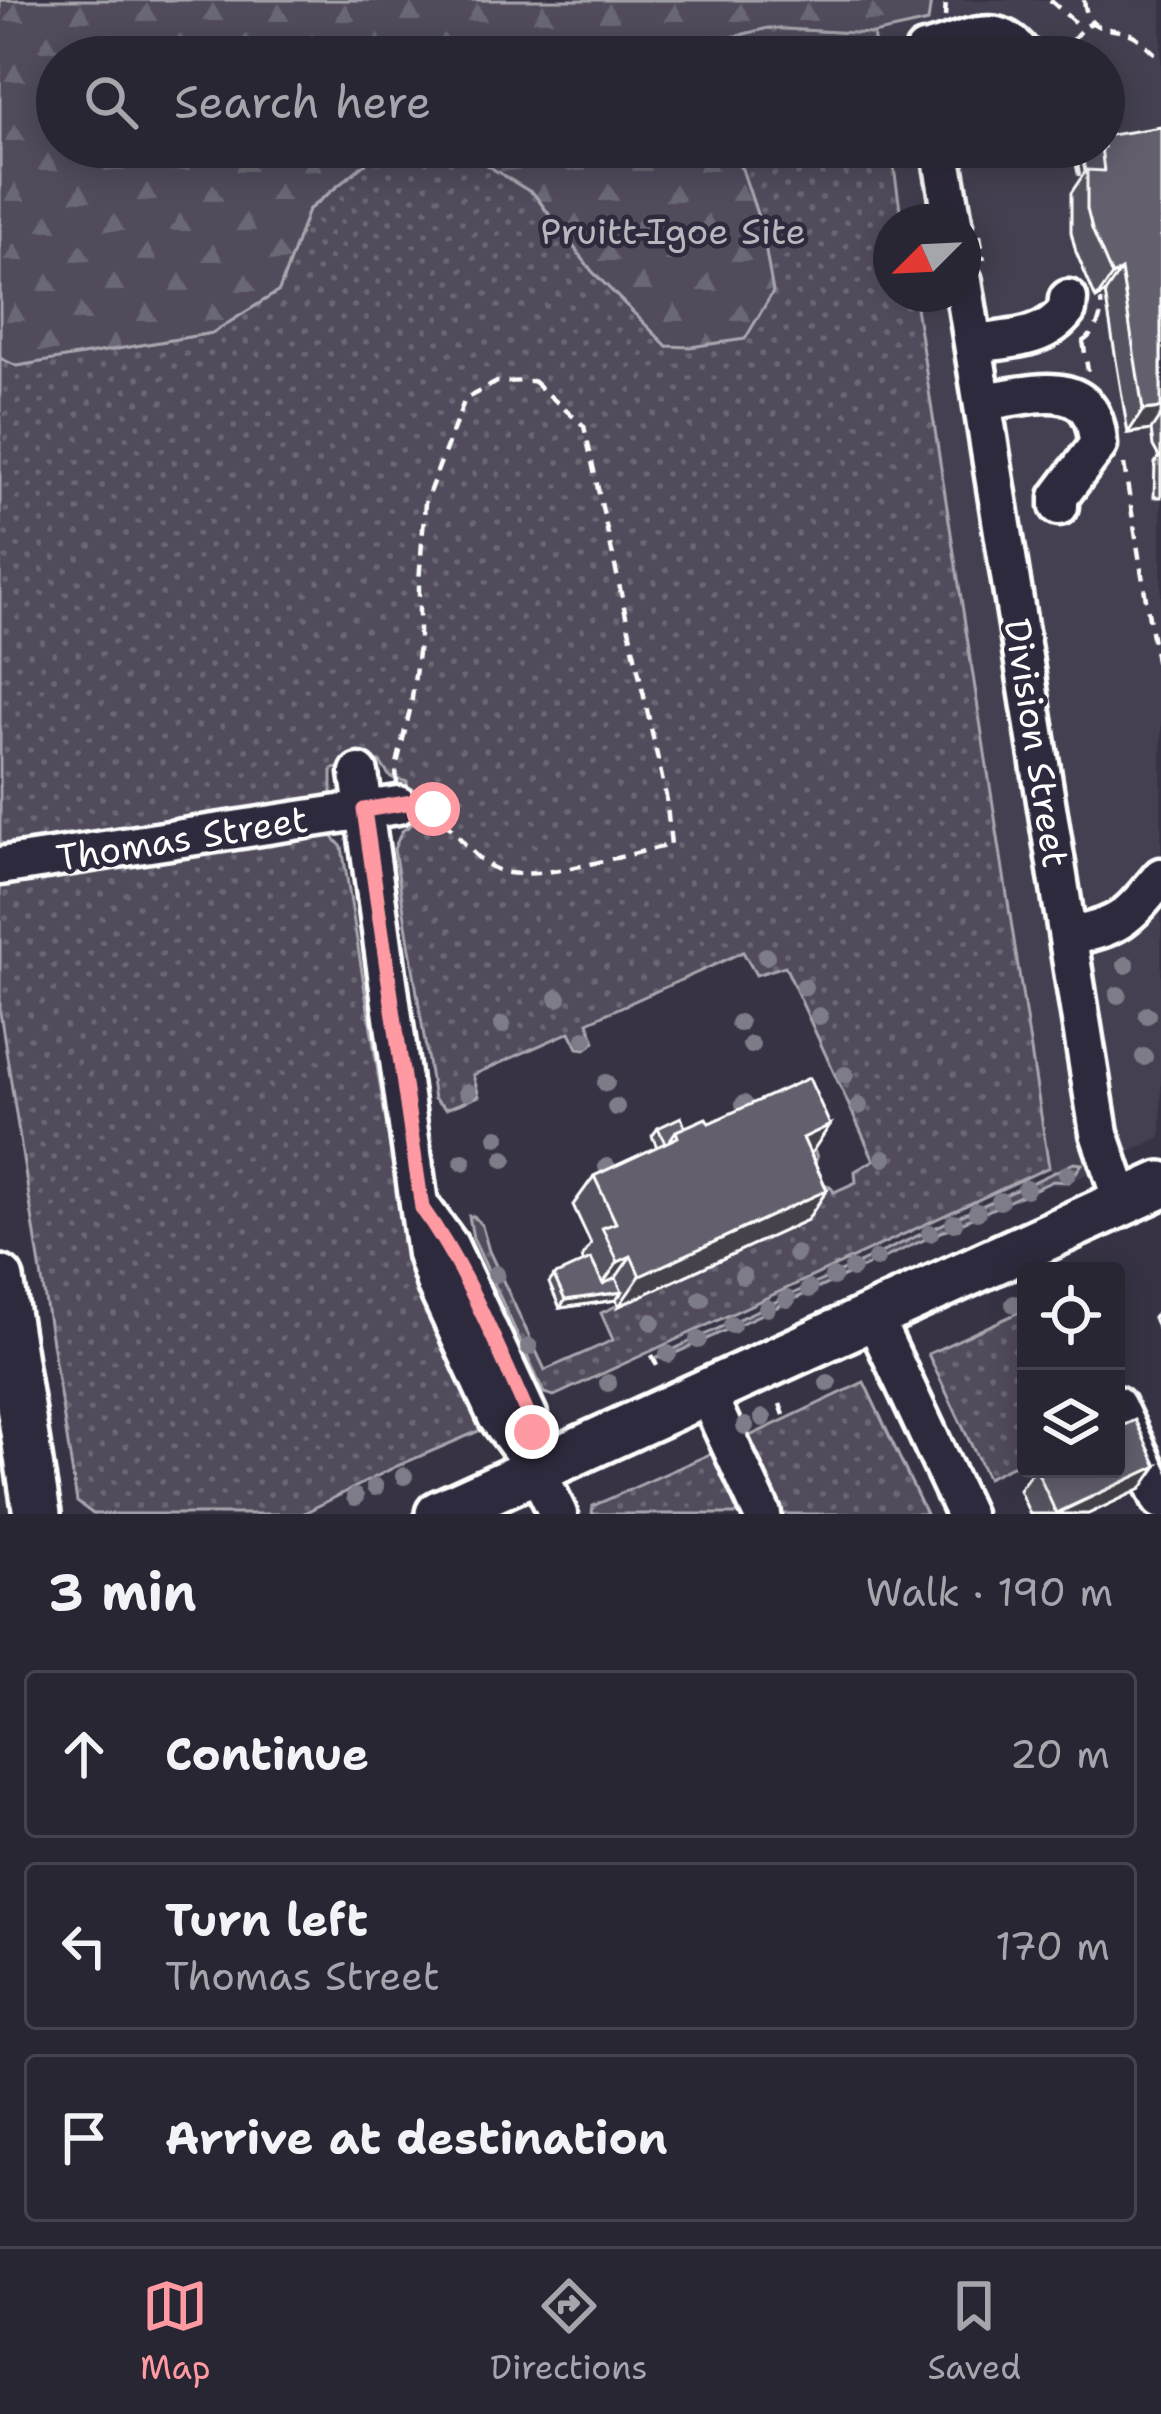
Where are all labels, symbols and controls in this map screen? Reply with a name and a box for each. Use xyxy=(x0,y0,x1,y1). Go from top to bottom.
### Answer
search box xyxy=(36,36,1125,168)
icon: search xyxy=(78,69,144,135)
text: Search here xyxy=(174,72,431,132)
north arrow xyxy=(873,204,981,312)
park label: Pruitt-Igoe Site xyxy=(540,207,806,256)
street label: Division Street xyxy=(993,615,1080,871)
route start xyxy=(406,782,460,836)
street label: Thomas Street xyxy=(53,794,311,883)
map controls xyxy=(1017,1262,1125,1478)
button: locate xyxy=(1017,1262,1125,1370)
button: layers xyxy=(1017,1370,1125,1478)
route end xyxy=(505,1405,559,1459)
text: 3 min xyxy=(48,1558,197,1626)
text: Walk · 190 m xyxy=(866,1566,1113,1618)
icon: ahead xyxy=(51,1721,117,1787)
text: Continue xyxy=(165,1724,369,1784)
text: 20 m xyxy=(1010,1728,1110,1780)
text: Turn left xyxy=(165,1890,368,1950)
icon: left xyxy=(51,1913,117,1979)
text: 170 m xyxy=(995,1920,1110,1972)
text: Thomas Street xyxy=(165,1950,440,2002)
icon: arrive xyxy=(51,2105,117,2171)
text: Arrive at destination xyxy=(165,2108,668,2168)
tab: Map xyxy=(140,2273,211,2390)
tab: Directions xyxy=(490,2273,648,2390)
tab: Saved xyxy=(927,2273,1021,2390)

